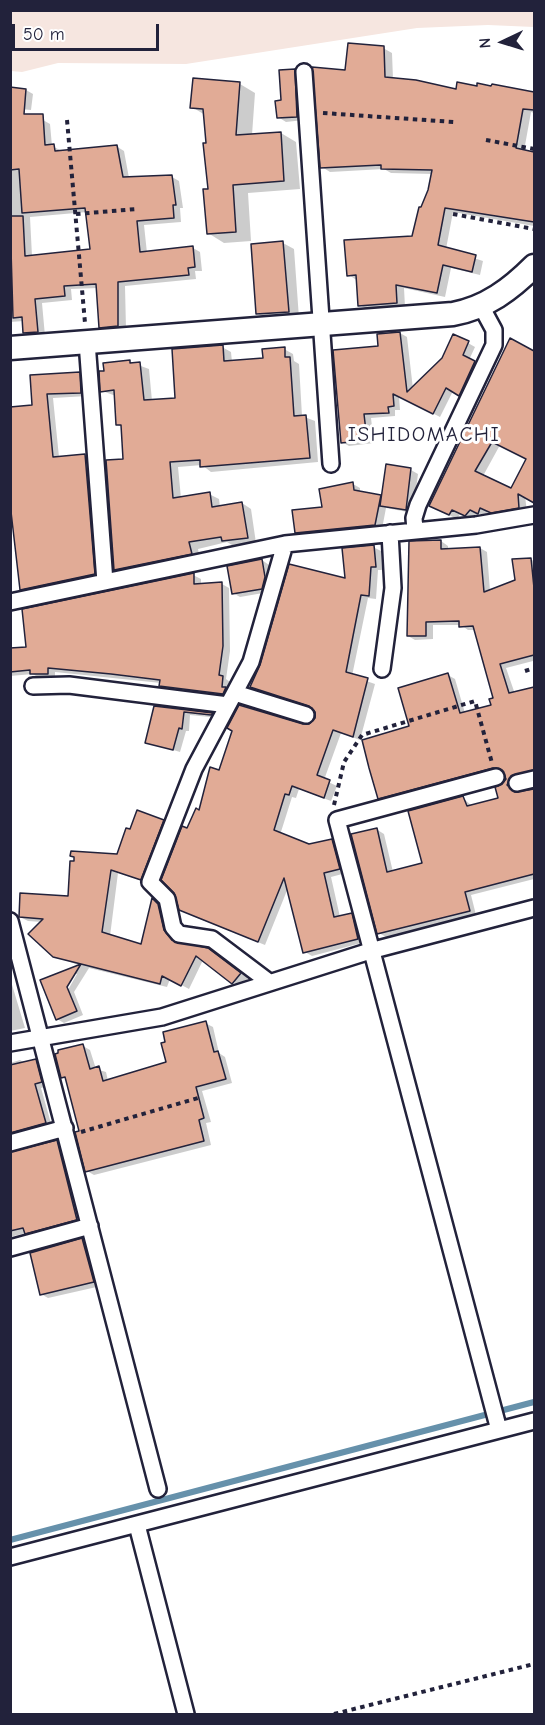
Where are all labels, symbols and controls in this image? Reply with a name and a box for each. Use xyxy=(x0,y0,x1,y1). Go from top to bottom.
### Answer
scale bar xyxy=(15,12,162,50)
north arrow xyxy=(473,12,533,72)
text: 50 m xyxy=(23,24,65,45)
text: N xyxy=(476,37,494,49)
district label: ISHIDOMACHI xyxy=(348,422,500,448)

